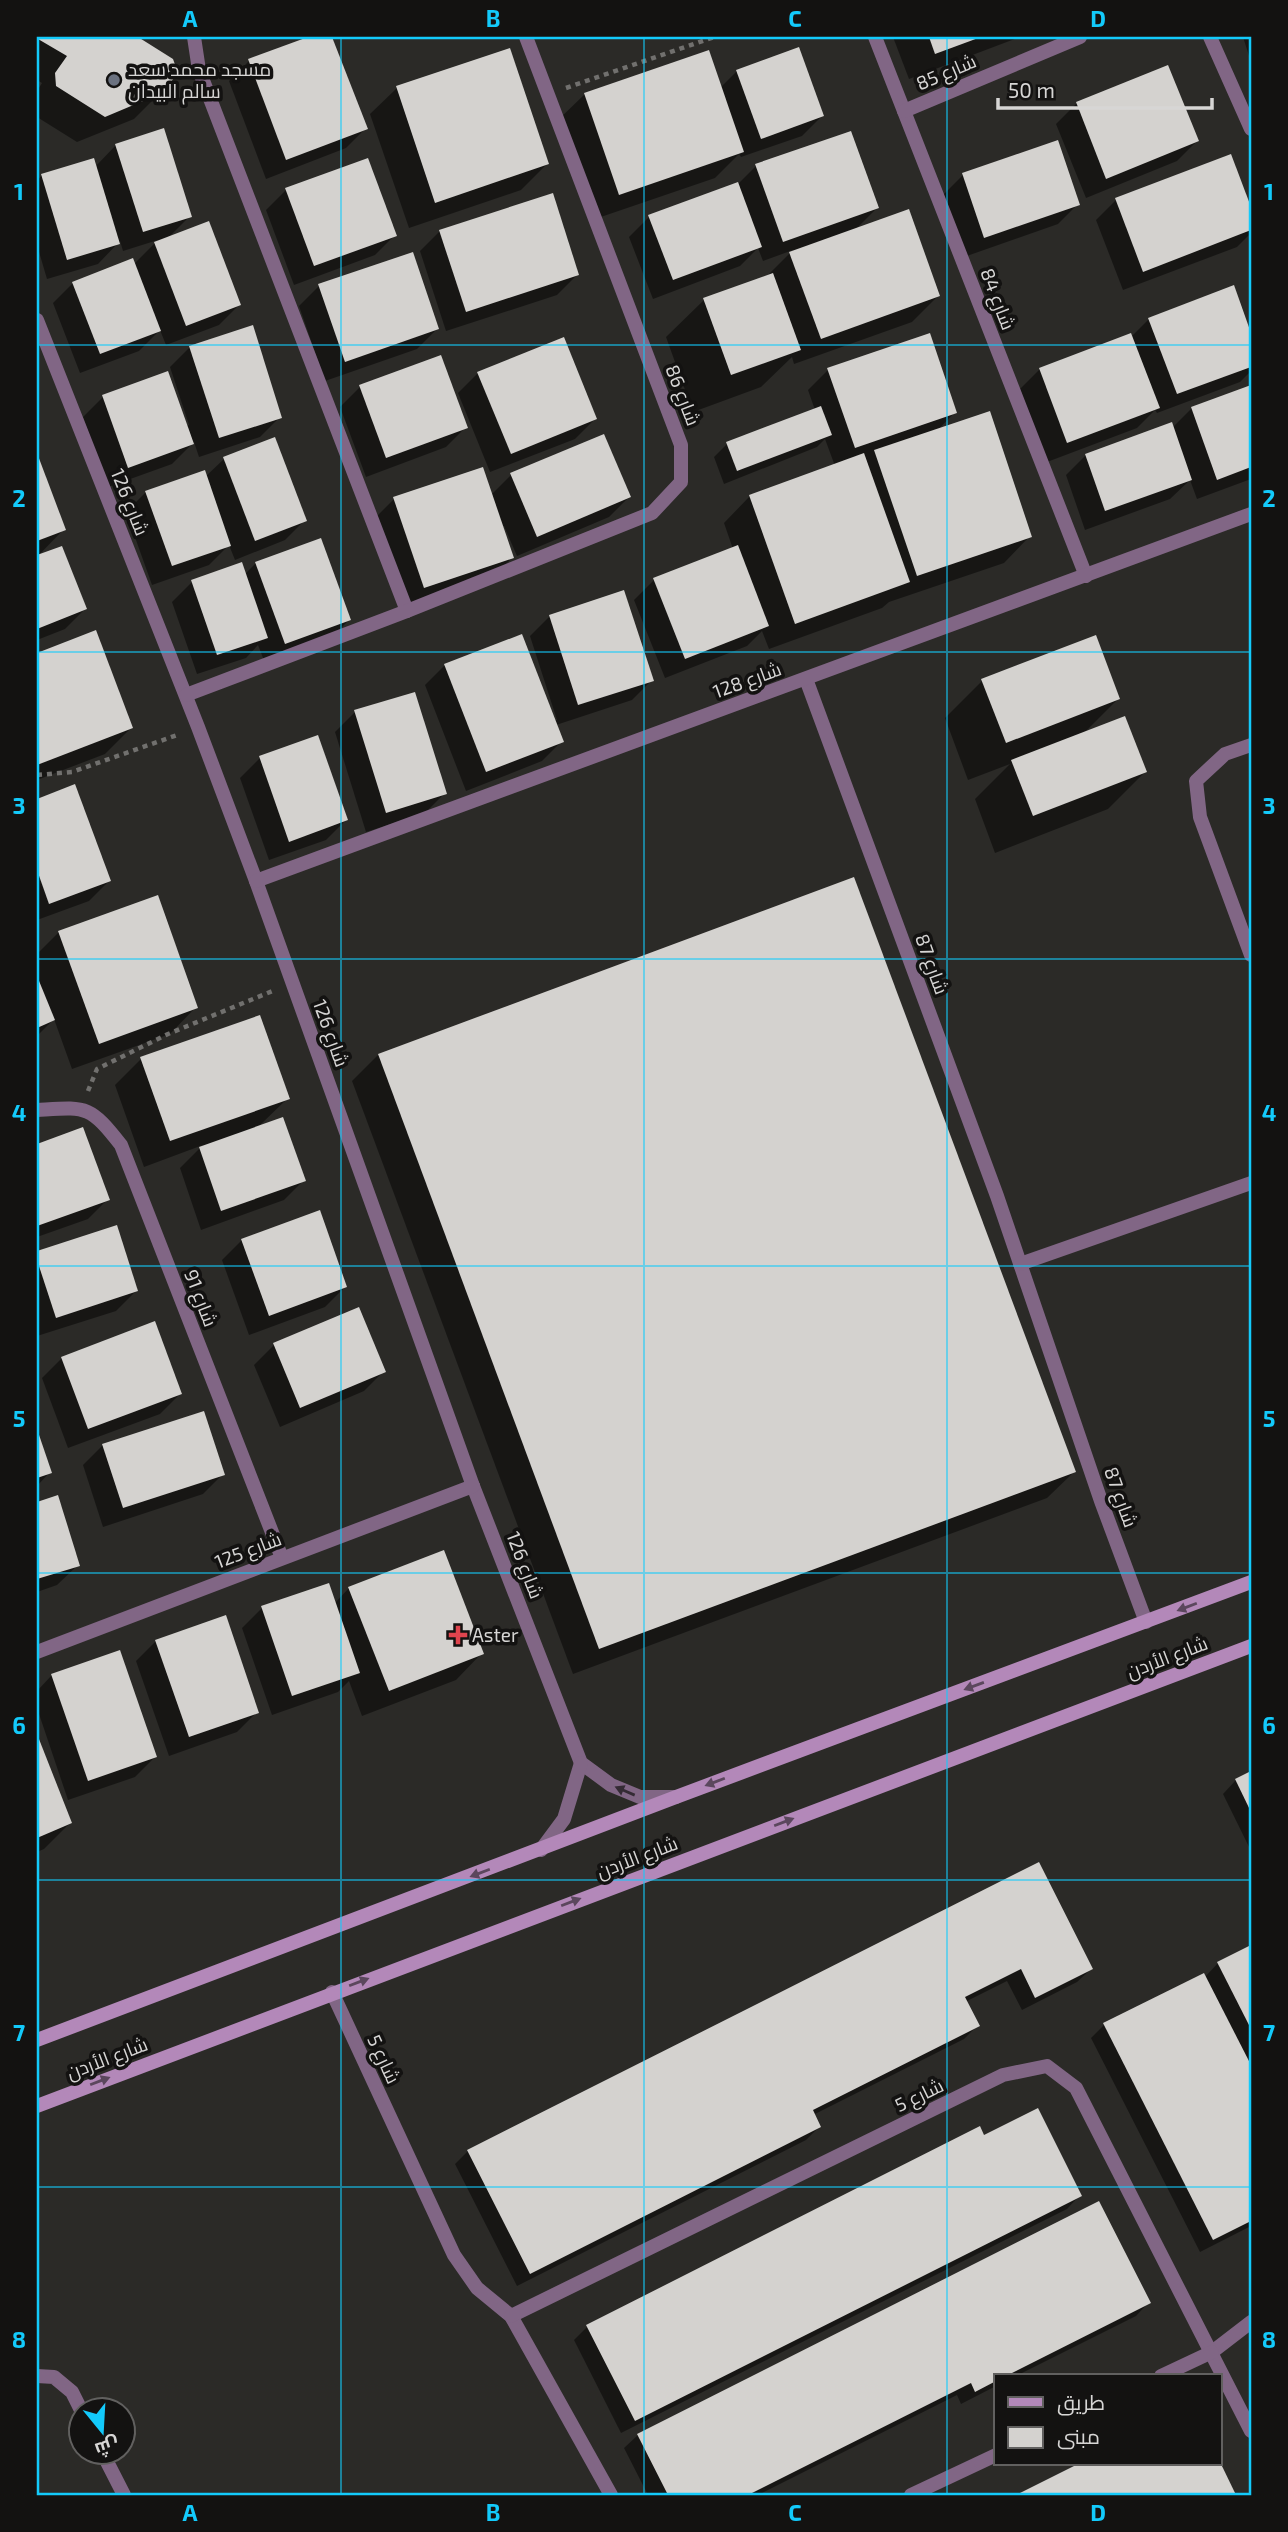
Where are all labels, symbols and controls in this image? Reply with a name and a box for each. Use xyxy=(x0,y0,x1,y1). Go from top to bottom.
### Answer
text: A xyxy=(182,4,198,32)
text: B xyxy=(486,4,500,32)
text: C xyxy=(788,4,802,32)
text: D xyxy=(1090,4,1106,32)
street label: شارع 85 xyxy=(912,49,980,97)
place label: مسجد محمد سعد سالم البيدان xyxy=(128,57,271,105)
scale bar xyxy=(998,66,1211,110)
marker: مسجد محمد سعد سالم البيدان xyxy=(106,72,122,88)
text: 50 m xyxy=(1008,77,1055,102)
text: 1 xyxy=(14,177,24,205)
text: 1 xyxy=(1264,177,1274,205)
street label: شارع 84 xyxy=(973,265,1021,334)
street label: شارع 86 xyxy=(659,361,706,430)
street label: شارع 126 xyxy=(104,465,154,540)
text: 2 xyxy=(12,484,26,512)
text: 2 xyxy=(1262,484,1276,512)
street label: شارع 128 xyxy=(710,657,785,705)
text: 3 xyxy=(12,791,26,819)
text: 3 xyxy=(1262,791,1276,819)
street label: شارع 87 xyxy=(908,931,954,998)
street label: شارع 126 xyxy=(306,996,354,1071)
text: 4 xyxy=(12,1098,26,1126)
text: 4 xyxy=(1262,1098,1276,1126)
street label: شارع 91 xyxy=(177,1266,223,1331)
text: 5 xyxy=(13,1404,25,1432)
text: 5 xyxy=(1263,1404,1275,1432)
street label: شارع 87 xyxy=(1097,1464,1143,1531)
street label: شارع 125 xyxy=(211,1526,285,1576)
street label: شارع 126 xyxy=(499,1528,549,1603)
one-way arrow xyxy=(1177,1601,1198,1612)
place label: Aster xyxy=(472,1623,519,1646)
marker: Aster xyxy=(450,1627,466,1643)
street label: شارع الأردن xyxy=(1123,1631,1212,1685)
one-way arrow xyxy=(964,1681,985,1692)
text: 6 xyxy=(12,1711,26,1739)
text: 6 xyxy=(1262,1711,1276,1739)
one-way arrow xyxy=(704,1777,725,1788)
one-way arrow xyxy=(614,1785,635,1796)
one-way arrow xyxy=(774,1816,795,1827)
street label: شارع الأردن xyxy=(593,1831,682,1885)
one-way arrow xyxy=(469,1868,490,1879)
one-way arrow xyxy=(561,1896,582,1907)
one-way arrow xyxy=(348,1977,369,1988)
text: 7 xyxy=(13,2018,25,2046)
text: 7 xyxy=(1263,2018,1275,2046)
street label: شارع 5 xyxy=(360,2031,406,2088)
street label: شارع الأردن xyxy=(63,2032,152,2086)
street label: شارع 5 xyxy=(891,2073,948,2119)
one-way arrow xyxy=(90,2076,111,2087)
text: 8 xyxy=(12,2325,26,2353)
text: 8 xyxy=(1262,2325,1276,2353)
legend xyxy=(994,2374,1222,2466)
text: طريق xyxy=(1057,2389,1105,2416)
north arrow xyxy=(66,2396,136,2466)
text: مبنى xyxy=(1057,2423,1100,2450)
text: ش xyxy=(92,2432,123,2462)
text: A xyxy=(182,2498,198,2526)
text: B xyxy=(486,2498,500,2526)
text: C xyxy=(788,2498,802,2526)
text: D xyxy=(1090,2498,1106,2526)

